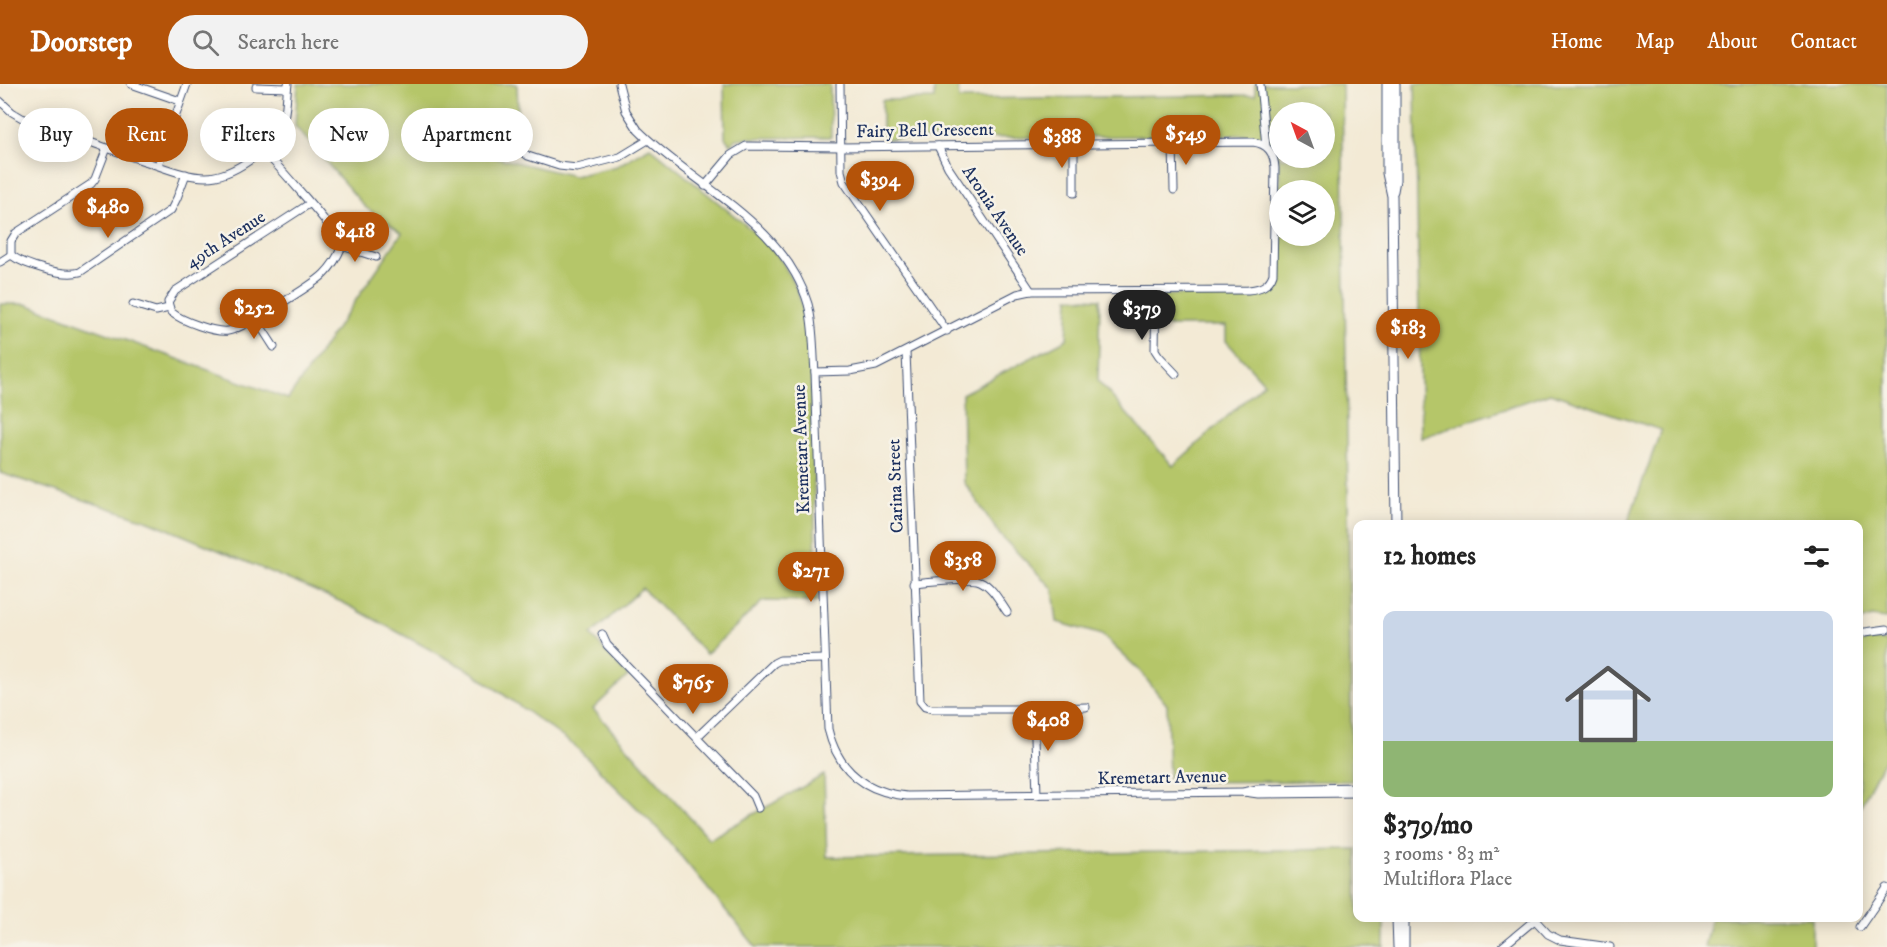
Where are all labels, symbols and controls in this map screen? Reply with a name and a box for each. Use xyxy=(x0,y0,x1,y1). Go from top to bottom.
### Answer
search box xyxy=(168,15,588,69)
text: Doorstep xyxy=(30,25,132,60)
icon: search xyxy=(189,26,222,59)
text: Search here xyxy=(237,29,339,56)
text: Home xyxy=(1551,29,1603,55)
text: Map xyxy=(1636,29,1674,55)
text: About xyxy=(1707,29,1758,55)
text: Contact xyxy=(1791,29,1857,55)
north arrow xyxy=(1269,102,1335,168)
map controls xyxy=(1269,102,1335,246)
chip: Buy xyxy=(18,108,93,162)
chip: Rent xyxy=(105,108,188,162)
chip: Filters xyxy=(200,108,296,162)
chip: New xyxy=(308,108,389,162)
chip: Apartment xyxy=(401,108,533,162)
pin: $549 xyxy=(1150,115,1222,166)
pin: $388 xyxy=(1026,118,1098,169)
street label: Fairy Bell Crescent xyxy=(856,119,994,143)
text: $549 xyxy=(1165,122,1207,147)
text: $388 xyxy=(1043,125,1081,150)
pin: $394 xyxy=(844,161,916,212)
street label: Aronia Avenue xyxy=(957,162,1033,260)
text: $394 xyxy=(860,168,900,193)
button: layers xyxy=(1269,180,1335,246)
pin: $480 xyxy=(72,188,144,239)
text: $480 xyxy=(86,195,130,220)
street label: 49th Avenue xyxy=(182,206,270,274)
pin: $418 xyxy=(319,212,391,263)
text: $418 xyxy=(335,219,375,244)
pin: $252 xyxy=(218,289,290,340)
pin: $379 xyxy=(1106,290,1178,341)
text: $252 xyxy=(234,296,274,321)
text: $379 xyxy=(1123,297,1161,322)
pin: $183 xyxy=(1372,309,1444,360)
text: $183 xyxy=(1390,316,1426,341)
street label: Kremetart Avenue xyxy=(789,384,815,514)
street label: Carina Street xyxy=(883,438,909,534)
text: 12 homes xyxy=(1383,540,1476,573)
icon: filters xyxy=(1800,540,1833,573)
pin: $358 xyxy=(927,541,999,592)
text: $358 xyxy=(944,548,982,573)
pin: $271 xyxy=(775,552,847,603)
text: $271 xyxy=(792,559,830,584)
icon: home xyxy=(1554,650,1662,758)
pin: $765 xyxy=(657,664,729,715)
text: $765 xyxy=(672,671,714,696)
pin: $408 xyxy=(1012,701,1084,752)
text: $408 xyxy=(1026,708,1070,733)
street label: Kremetart Avenue xyxy=(1097,766,1227,790)
text: $379/mo xyxy=(1383,809,1473,842)
text: 3 rooms · 83 m² xyxy=(1383,842,1499,867)
text: Multiflora Place xyxy=(1383,867,1512,892)

